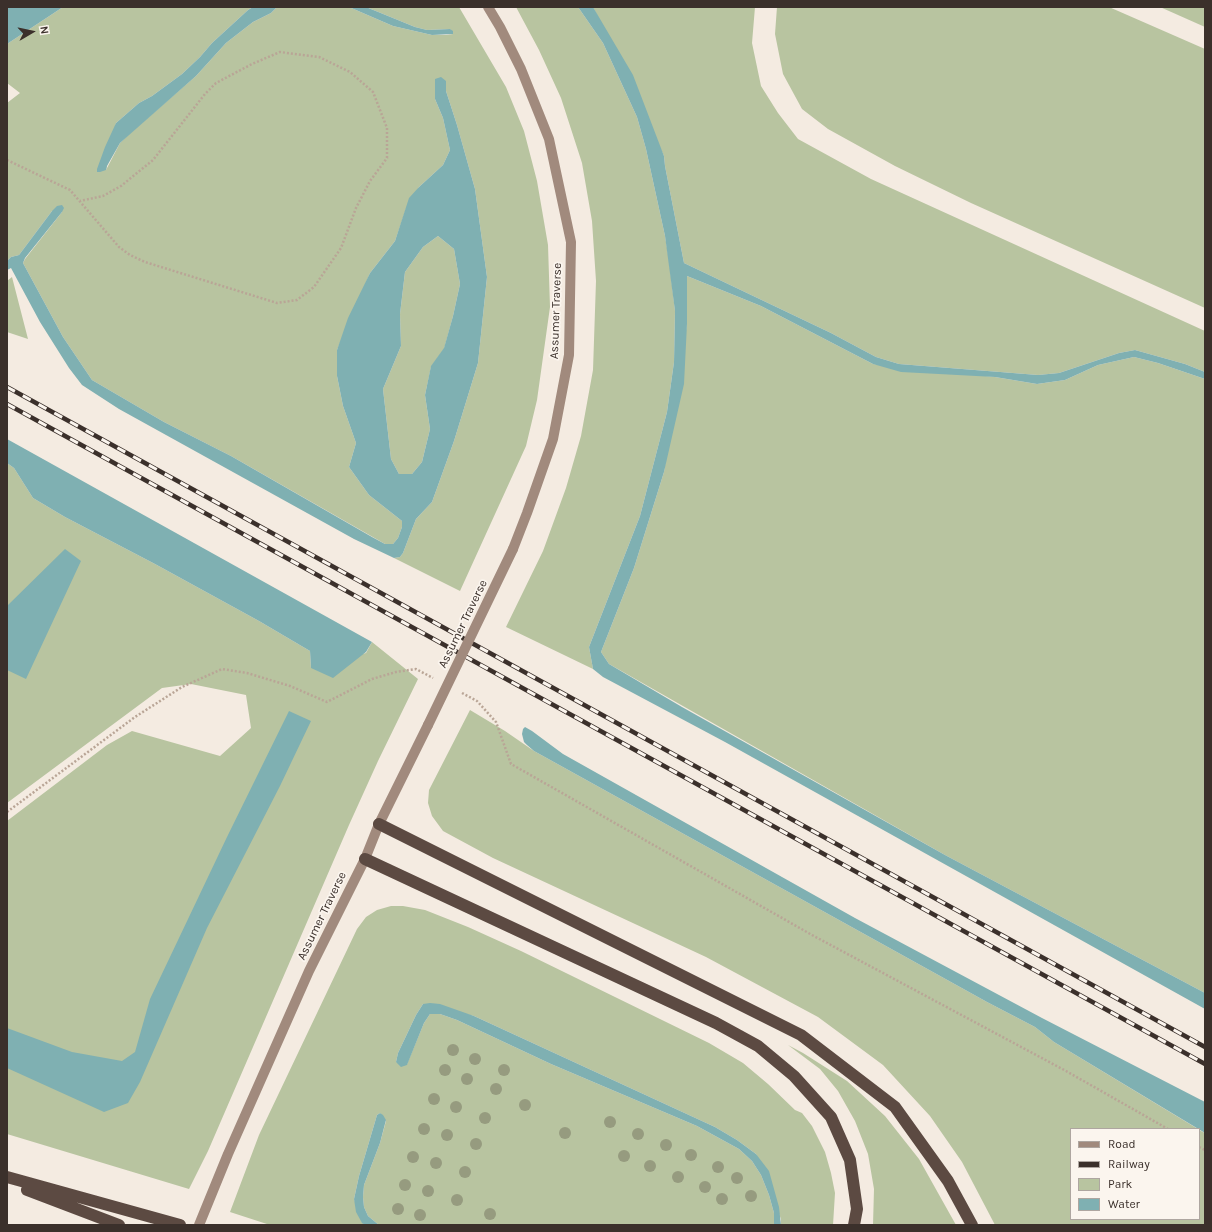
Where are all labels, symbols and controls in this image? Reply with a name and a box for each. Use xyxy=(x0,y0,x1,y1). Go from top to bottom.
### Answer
north arrow xyxy=(12,12,52,52)
text: N xyxy=(37,25,51,35)
street label: Assumer Traverse xyxy=(547,263,565,359)
street label: Assumer Traverse xyxy=(435,578,491,670)
street label: Assumer Traverse xyxy=(294,870,350,962)
legend xyxy=(1070,1128,1200,1220)
text: Road xyxy=(1108,1137,1136,1151)
text: Railway xyxy=(1108,1157,1150,1171)
text: Park xyxy=(1108,1177,1132,1191)
text: Water xyxy=(1108,1197,1140,1211)

